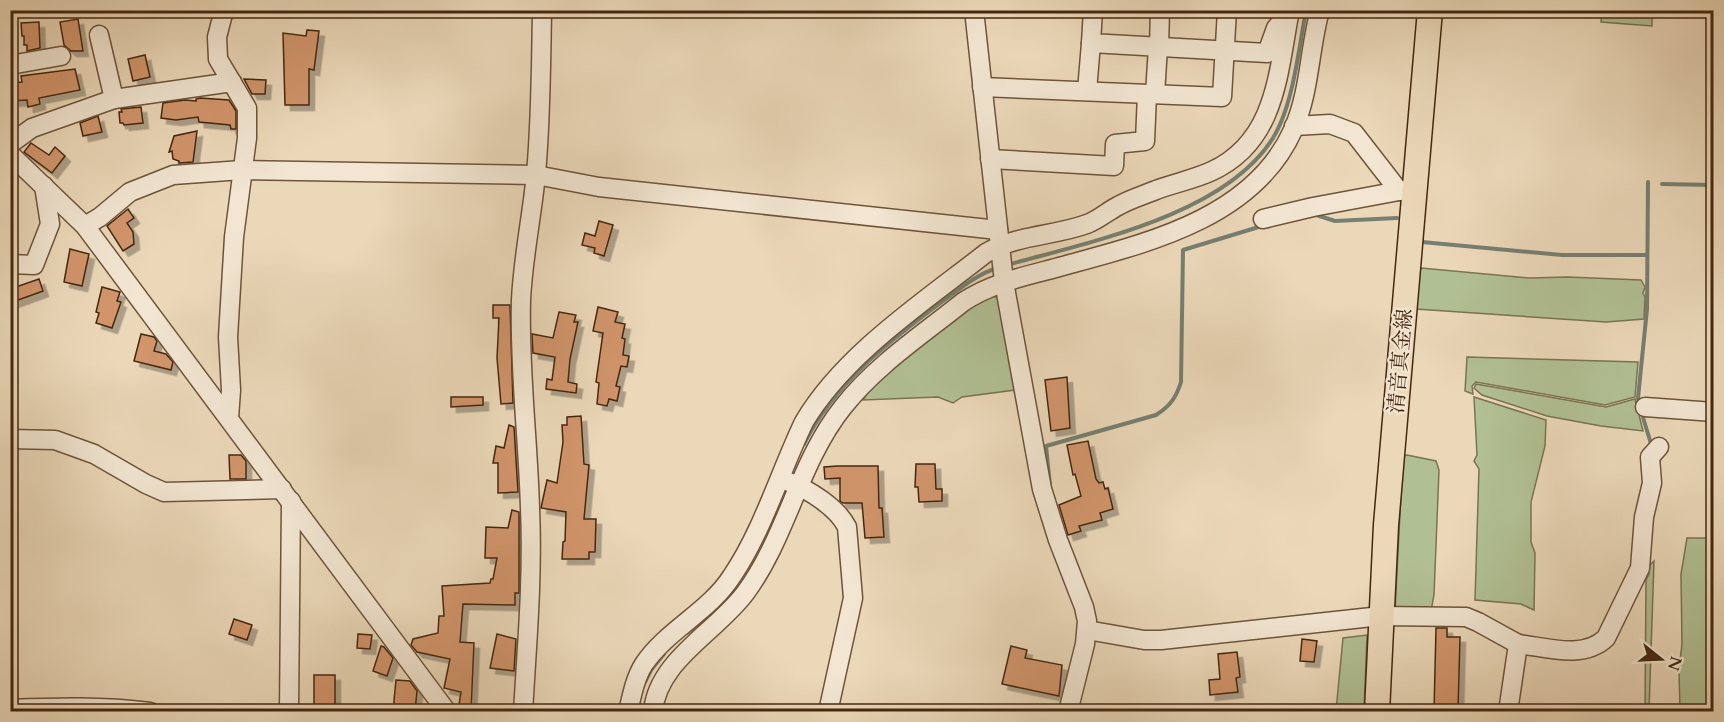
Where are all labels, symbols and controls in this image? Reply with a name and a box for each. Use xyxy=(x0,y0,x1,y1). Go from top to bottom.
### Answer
street label: 清音真金線 xyxy=(1381,307,1420,415)
north arrow xyxy=(1631,629,1691,689)
text: N xyxy=(1662,653,1687,673)

